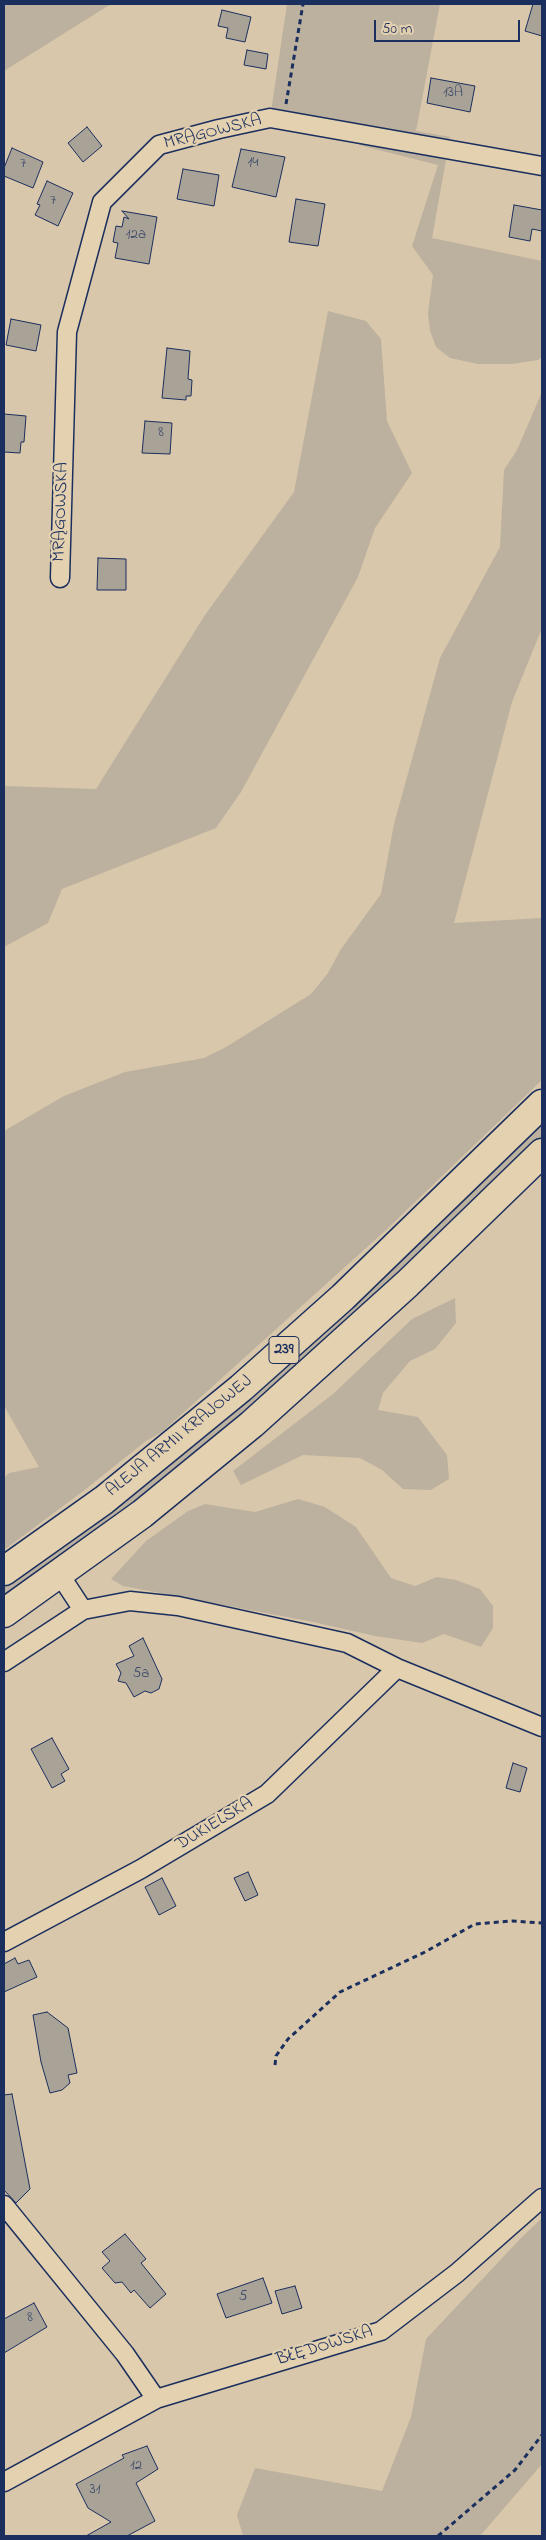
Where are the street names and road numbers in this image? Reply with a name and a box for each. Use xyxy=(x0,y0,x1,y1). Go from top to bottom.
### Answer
street label: MRĄGOWSKA xyxy=(162,110,264,156)
street label: MRĄGOWSKA xyxy=(49,462,75,562)
road number: 239 xyxy=(269,1336,299,1364)
street label: ALEJA ARMII KRAJOWEJ xyxy=(102,1371,258,1503)
street label: DUKIELSKA xyxy=(172,1793,258,1857)
street label: BŁĘDOWSKA xyxy=(274,2322,376,2372)

